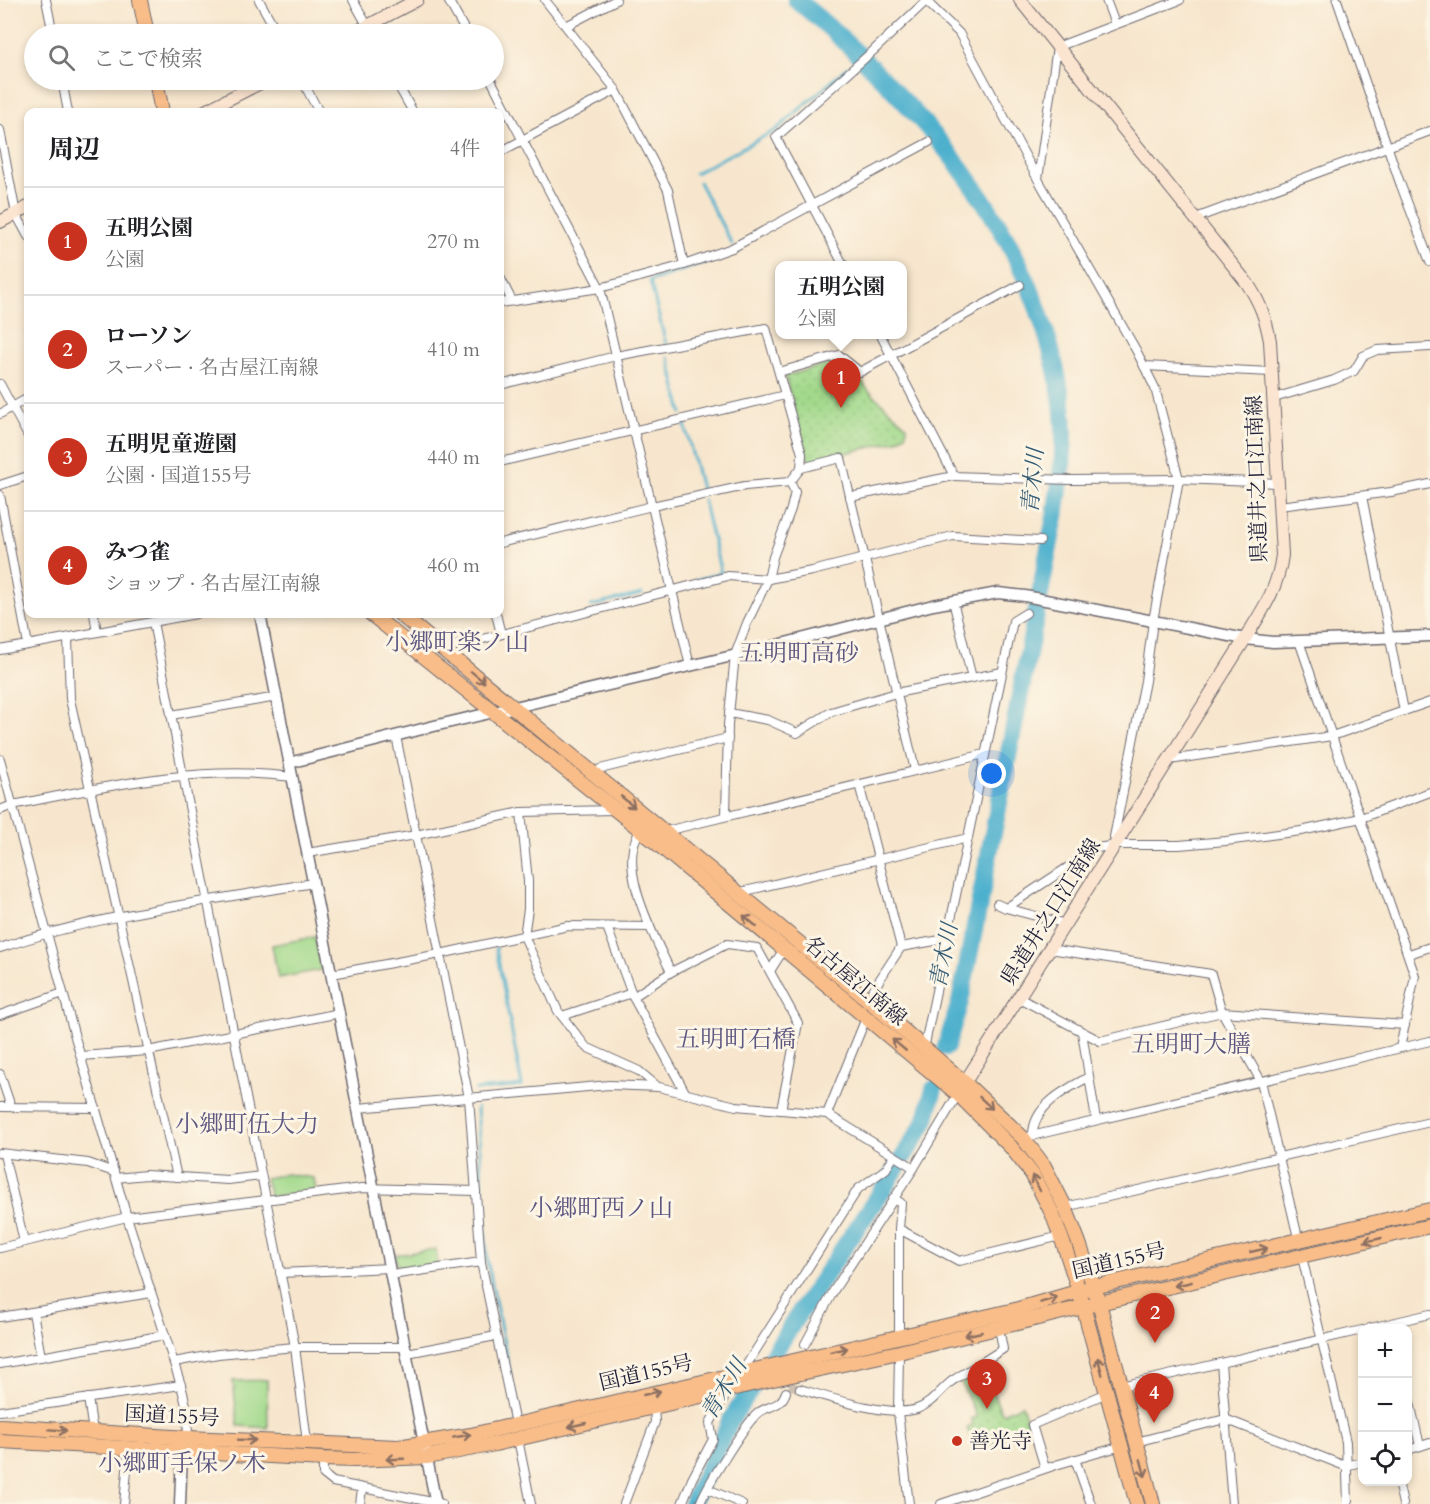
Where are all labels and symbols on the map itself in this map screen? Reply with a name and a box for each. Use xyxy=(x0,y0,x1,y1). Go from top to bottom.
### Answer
pin: 1 xyxy=(822,358,860,408)
street label: 県道井之口江南線 xyxy=(1240,395,1274,563)
water label: 青木川 xyxy=(1015,445,1051,515)
district label: 小郷町楽ノ山 xyxy=(385,626,529,659)
district label: 五明町高砂 xyxy=(739,637,859,670)
one-way arrow xyxy=(470,670,486,683)
your location xyxy=(977,759,1006,788)
one-way arrow xyxy=(619,795,635,808)
street label: 県道井之口江南線 xyxy=(994,833,1108,991)
one-way arrow xyxy=(742,914,758,927)
water label: 青木川 xyxy=(923,919,965,991)
street label: 名古屋江南線 xyxy=(797,929,913,1033)
district label: 五明町石橋 xyxy=(676,1023,796,1056)
district label: 五明町大膳 xyxy=(1131,1028,1251,1061)
one-way arrow xyxy=(892,1039,908,1052)
one-way arrow xyxy=(978,1096,993,1110)
district label: 小郷町伍大力 xyxy=(175,1108,319,1141)
one-way arrow xyxy=(1030,1174,1042,1192)
district label: 小郷町西ノ山 xyxy=(529,1192,673,1225)
one-way arrow xyxy=(1364,1235,1383,1246)
street label: 国道155号 xyxy=(1069,1236,1169,1286)
one-way arrow xyxy=(1249,1244,1268,1256)
one-way arrow xyxy=(1174,1278,1193,1290)
one-way arrow xyxy=(1039,1294,1058,1305)
pin: 2 xyxy=(1136,1294,1174,1343)
one-way arrow xyxy=(964,1329,983,1341)
one-way arrow xyxy=(829,1344,848,1355)
street label: 国道155号 xyxy=(596,1348,696,1398)
water label: 青木川 xyxy=(694,1351,755,1425)
one-way arrow xyxy=(1094,1357,1105,1376)
pin: 3 xyxy=(968,1360,1006,1409)
pin: 4 xyxy=(1134,1374,1174,1423)
one-way arrow xyxy=(642,1387,661,1398)
street label: 国道155号 xyxy=(124,1399,220,1433)
one-way arrow xyxy=(567,1420,587,1431)
one-way arrow xyxy=(48,1425,68,1436)
place label: 善光寺 xyxy=(969,1427,1032,1456)
one-way arrow xyxy=(451,1430,471,1441)
marker: 善光寺 xyxy=(950,1434,964,1448)
one-way arrow xyxy=(236,1435,256,1446)
district label: 小郷町手保ノ木 xyxy=(98,1447,266,1480)
one-way arrow xyxy=(386,1453,406,1464)
one-way arrow xyxy=(1138,1458,1149,1477)

